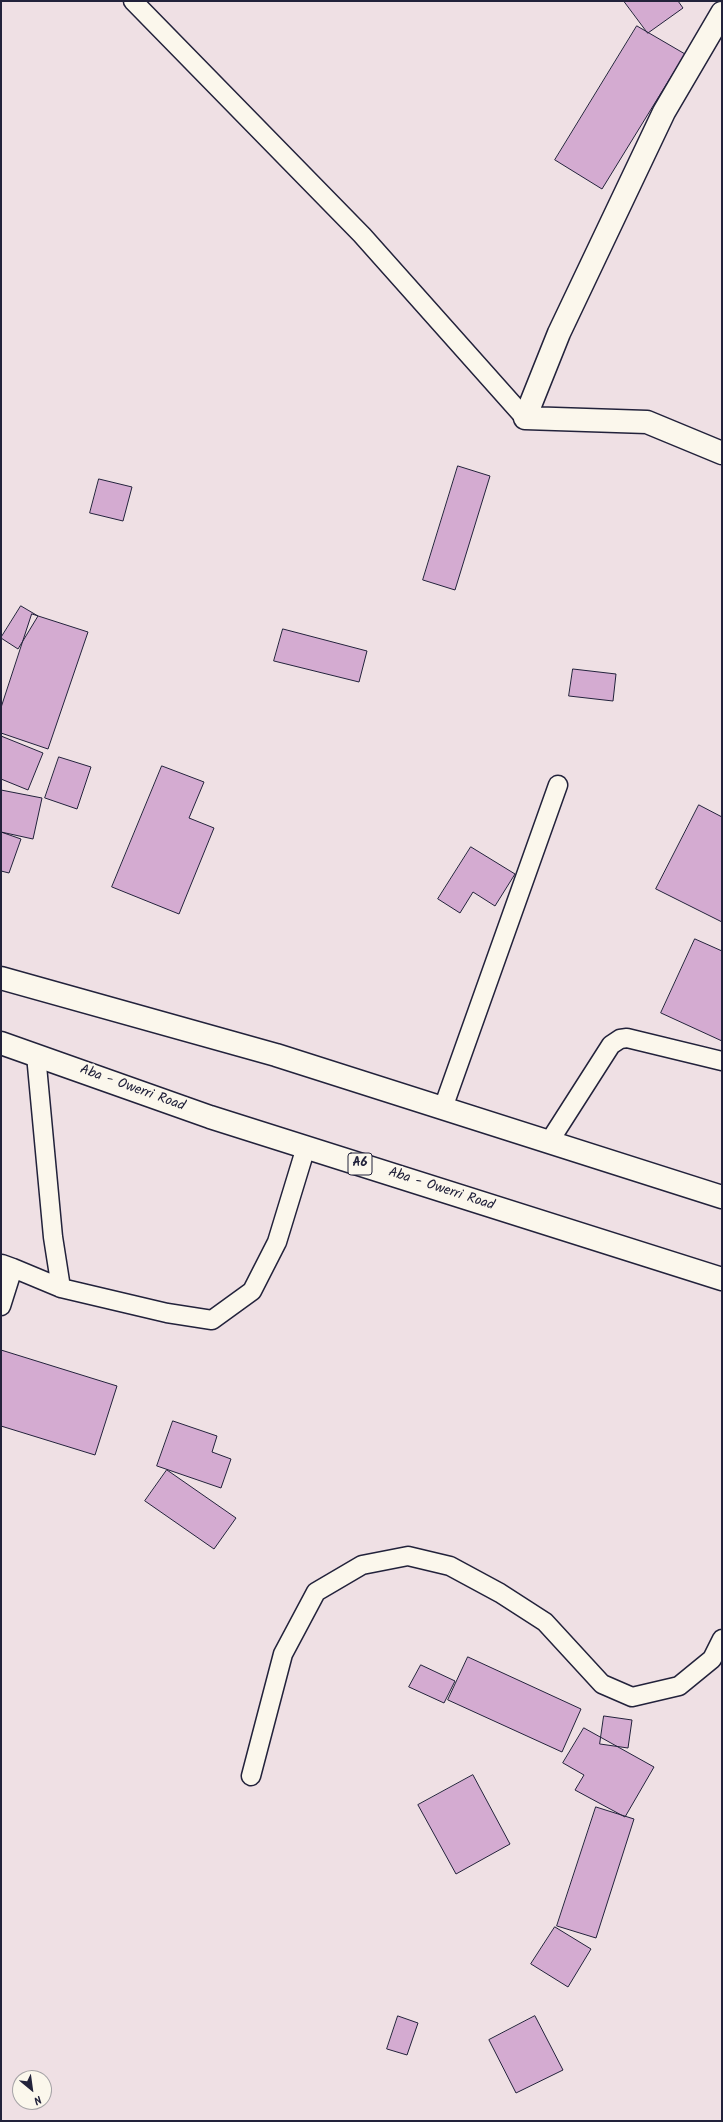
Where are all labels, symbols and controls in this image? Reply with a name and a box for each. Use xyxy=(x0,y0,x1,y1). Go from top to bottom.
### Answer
street label: Aba - Owerri Road xyxy=(77,1062,187,1116)
road number: A6 xyxy=(348,1153,372,1175)
street label: Aba - Owerri Road xyxy=(386,1165,496,1215)
north arrow xyxy=(12,2070,52,2110)
text: N xyxy=(30,2090,45,2109)

